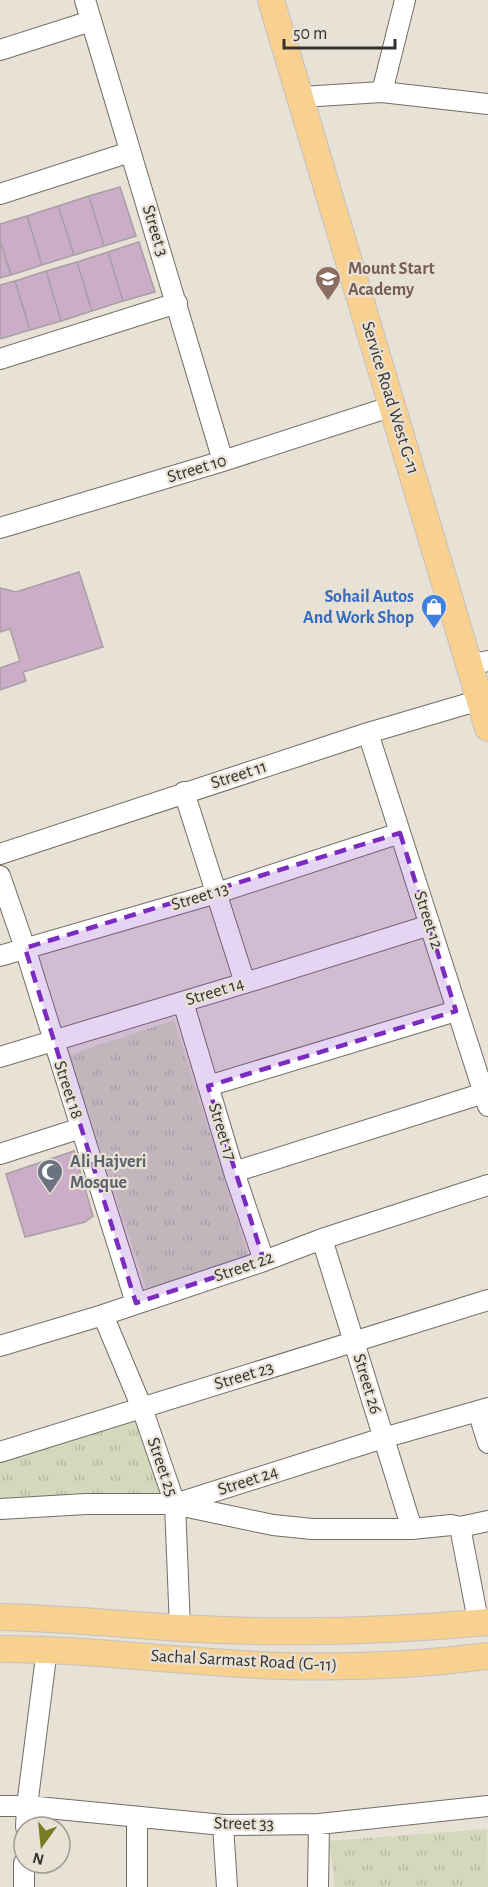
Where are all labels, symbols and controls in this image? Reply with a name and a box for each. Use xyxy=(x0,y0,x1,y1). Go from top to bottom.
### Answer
scale bar xyxy=(284,12,395,50)
text: 50 m xyxy=(293,25,327,43)
street label: Street 3 xyxy=(139,203,171,259)
place label: Mount Start Academy xyxy=(348,260,435,299)
school or university icon: Mount Start Academy xyxy=(313,264,343,302)
street label: Service Road West G-11 xyxy=(358,319,422,477)
street label: Street 10 xyxy=(165,451,229,487)
place label: Sohail Autos And Work Shop xyxy=(303,588,414,627)
shop icon: Sohail Autos And Work Shop xyxy=(419,592,449,630)
street label: Street 11 xyxy=(209,758,269,792)
street label: Street 13 xyxy=(169,880,231,914)
street label: Street 12 xyxy=(410,889,446,951)
street label: Street 14 xyxy=(184,974,247,1009)
street label: Street 18 xyxy=(50,1059,86,1121)
street label: Street 17 xyxy=(205,1101,239,1163)
place label: Ali Hajveri Mosque xyxy=(70,1153,146,1192)
mosque icon: Ali Hajveri Mosque xyxy=(35,1157,65,1195)
street label: Street 22 xyxy=(212,1248,276,1286)
street label: Street 26 xyxy=(349,1352,385,1416)
street label: Street 23 xyxy=(212,1358,276,1394)
street label: Street 25 xyxy=(144,1435,180,1499)
street label: Street 24 xyxy=(216,1463,281,1499)
street label: Sachal Sarmast Road (G-11) xyxy=(150,1647,338,1675)
street label: Street 33 xyxy=(214,1814,274,1834)
north arrow xyxy=(12,1815,72,1875)
text: N xyxy=(31,1849,46,1868)

